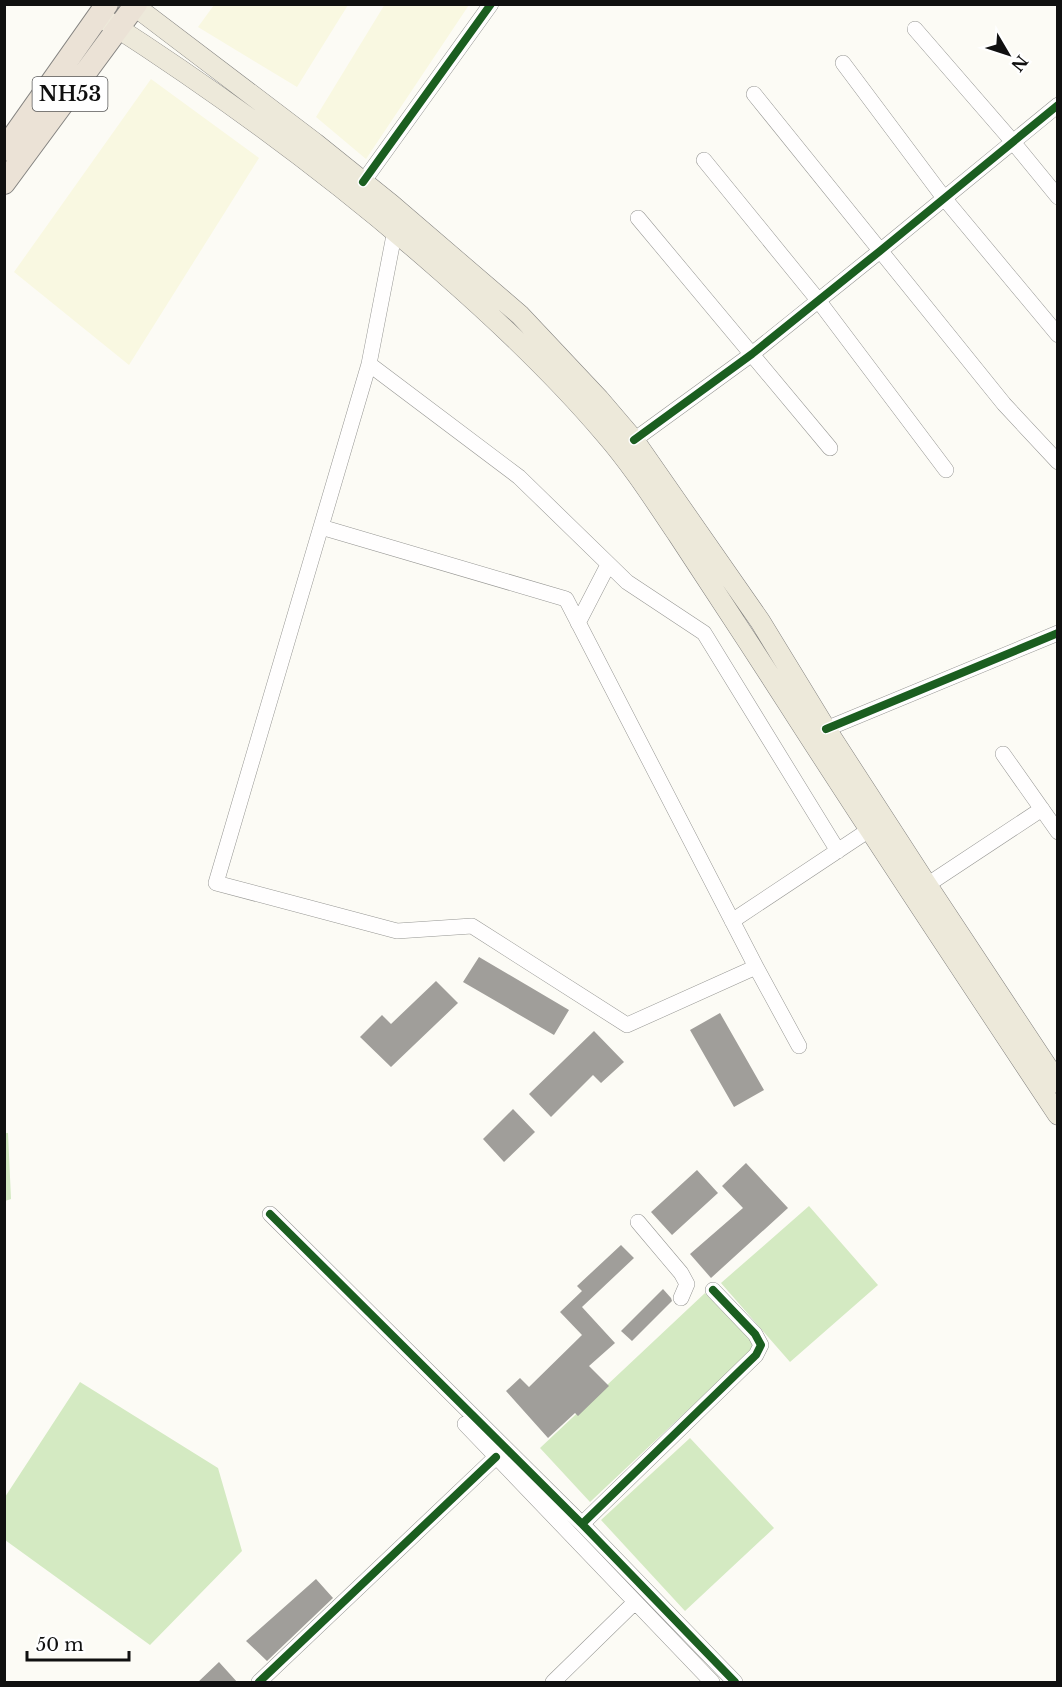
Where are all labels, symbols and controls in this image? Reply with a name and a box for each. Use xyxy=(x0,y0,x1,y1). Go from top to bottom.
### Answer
north arrow xyxy=(978,24,1038,84)
text: N xyxy=(1007,51,1032,76)
road number: NH53 xyxy=(32,77,107,111)
scale bar xyxy=(27,1624,129,1662)
text: 50 m xyxy=(36,1634,84,1656)

